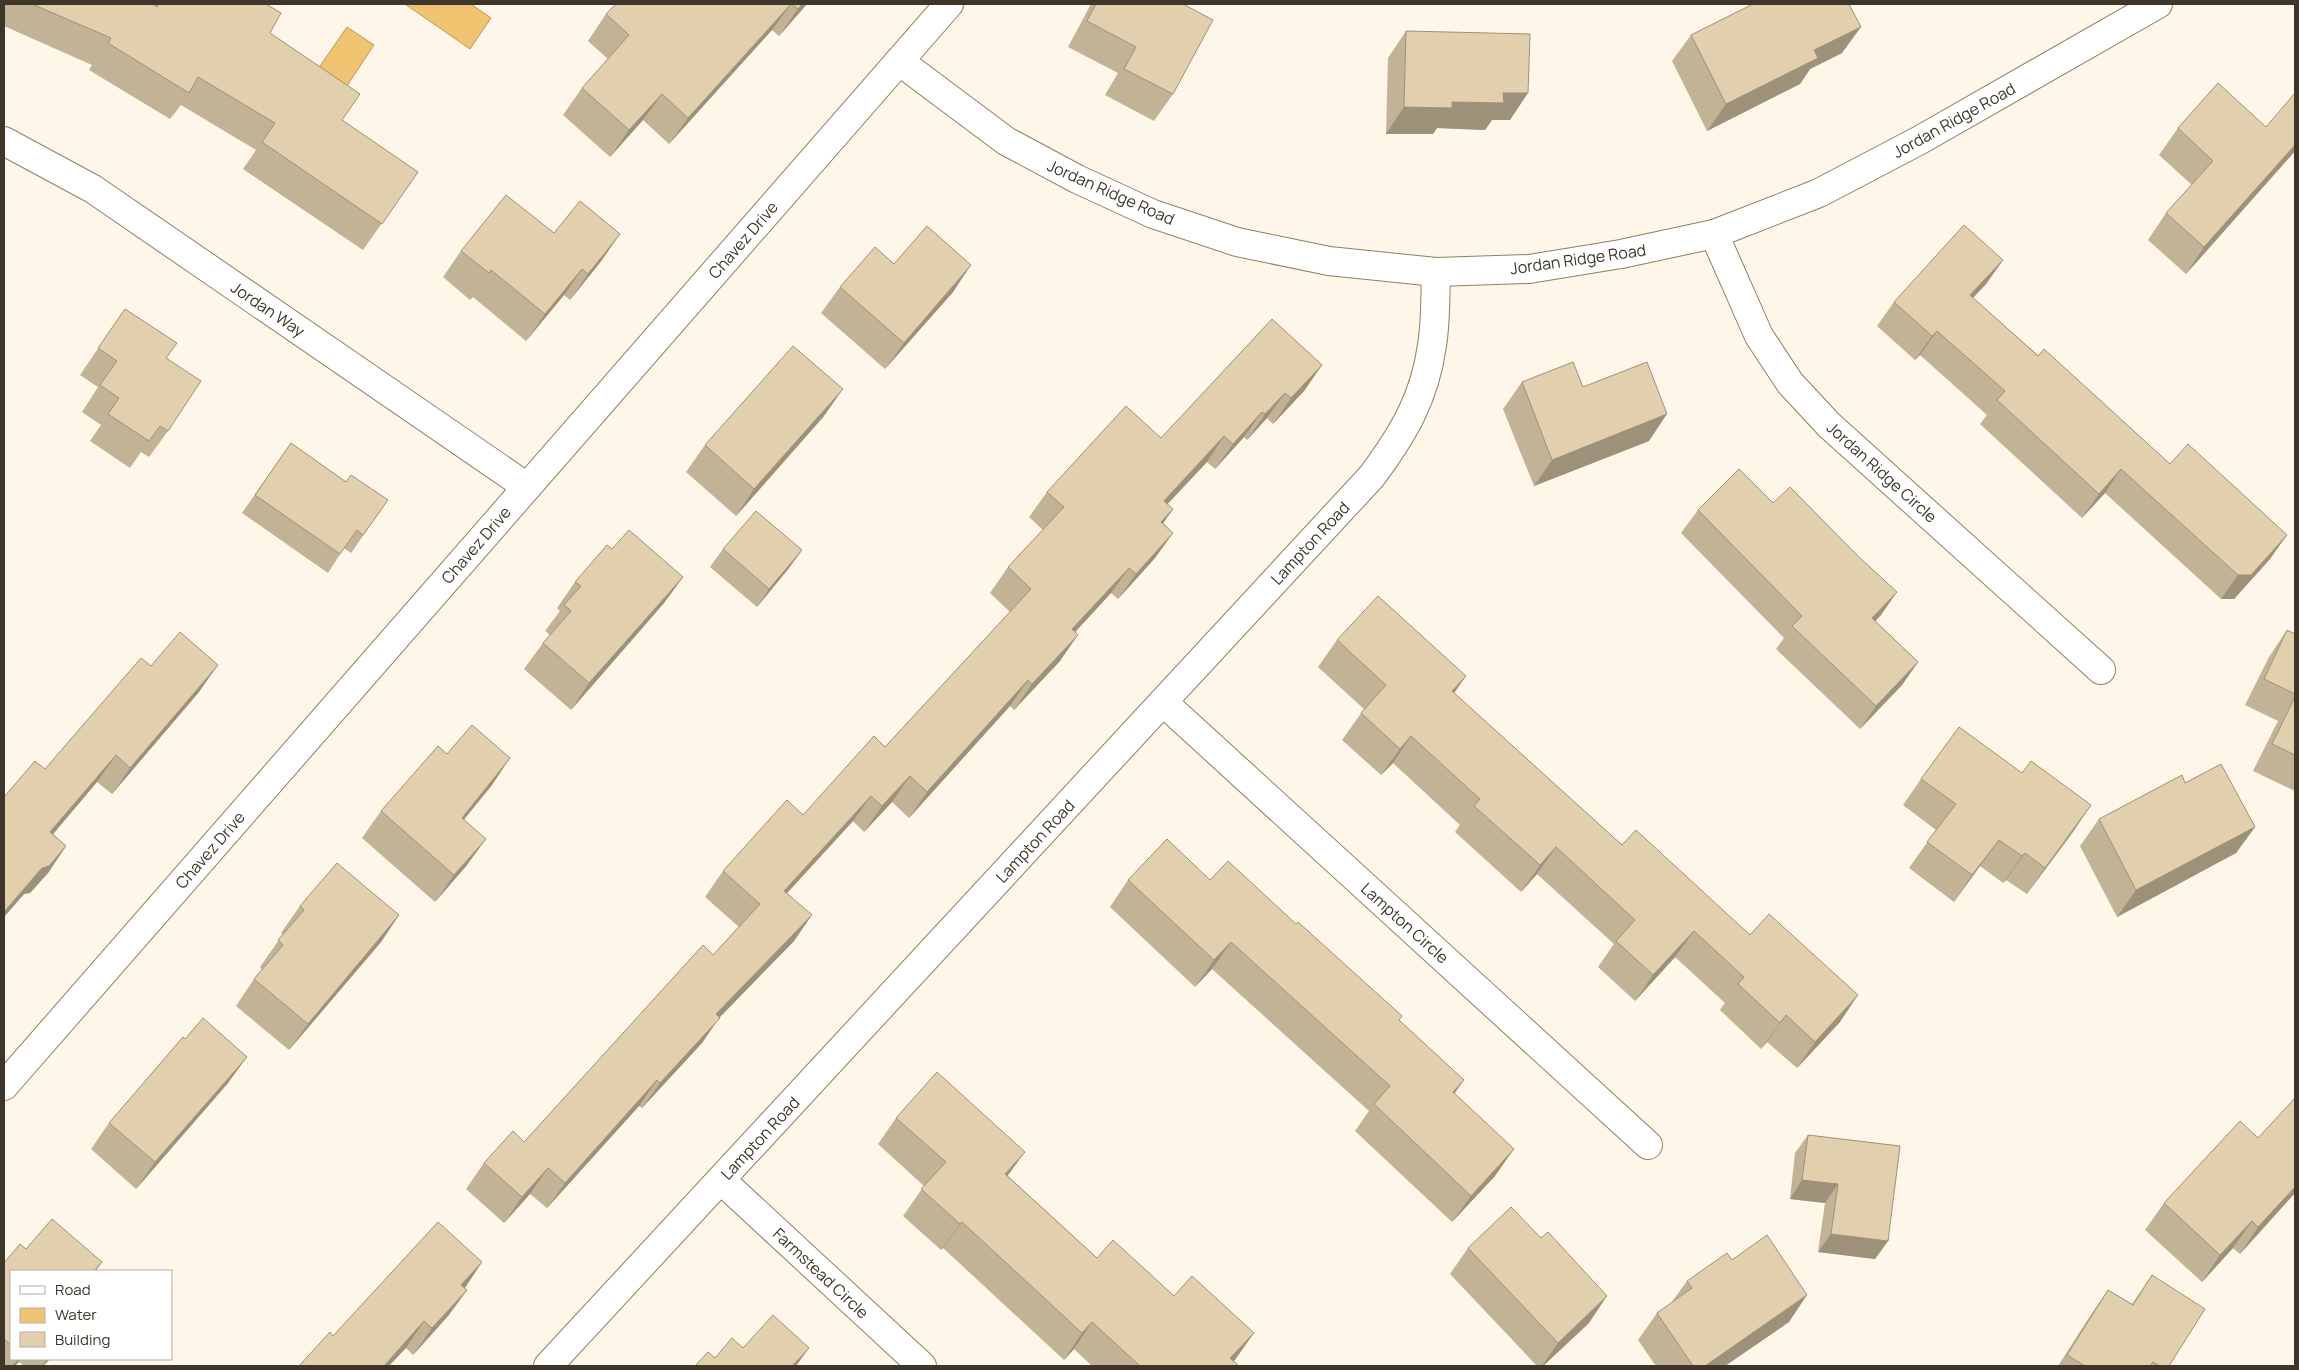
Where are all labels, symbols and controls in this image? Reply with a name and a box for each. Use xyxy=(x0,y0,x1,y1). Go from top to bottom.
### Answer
street label: Jordan Ridge Road xyxy=(1889,77,2019,163)
street label: Jordan Ridge Road xyxy=(1044,154,1178,230)
street label: Chavez Drive xyxy=(703,197,783,283)
street label: Jordan Ridge Road xyxy=(1509,239,1647,279)
street label: Jordan Way xyxy=(227,276,310,342)
street label: Jordan Ridge Circle xyxy=(1822,417,1942,527)
street label: Lampton Road xyxy=(1266,497,1354,589)
street label: Chavez Drive xyxy=(436,502,516,588)
street label: Lampton Road xyxy=(991,795,1079,887)
street label: Chavez Drive xyxy=(170,807,250,893)
street label: Lampton Circle xyxy=(1356,878,1454,968)
street label: Lampton Road xyxy=(716,1092,804,1184)
street label: Farmstead Circle xyxy=(768,1223,874,1323)
legend xyxy=(10,1270,172,1360)
text: Road xyxy=(55,1279,91,1300)
text: Water xyxy=(55,1304,97,1325)
text: Building xyxy=(55,1329,110,1350)

